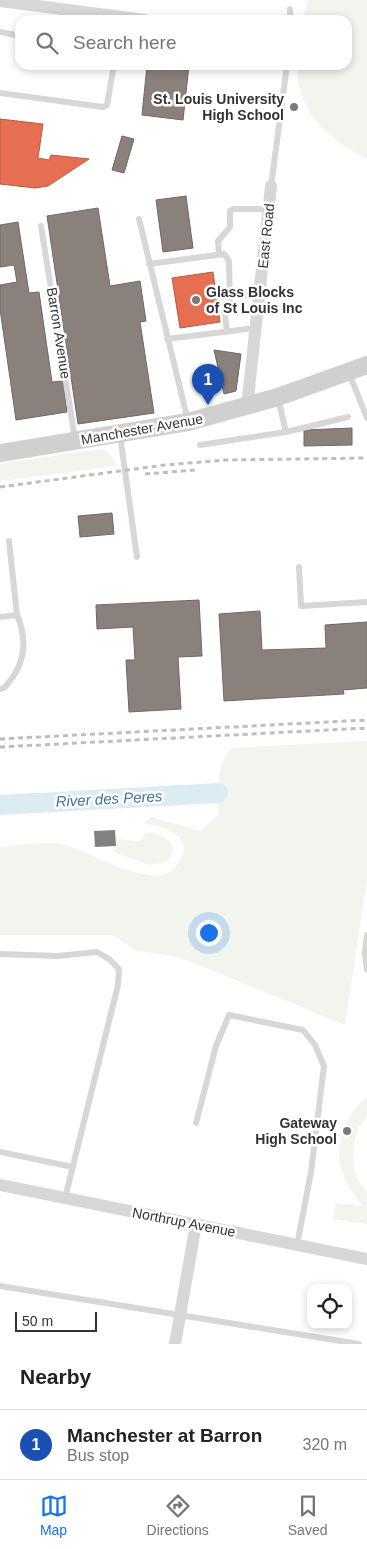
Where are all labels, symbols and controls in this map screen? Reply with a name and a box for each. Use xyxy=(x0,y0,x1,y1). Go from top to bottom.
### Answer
search box xyxy=(15,15,352,70)
icon: search xyxy=(33,29,61,57)
text: Search here xyxy=(73,32,177,53)
place label: St. Louis University High School xyxy=(153,91,284,123)
marker: St. Louis University High School xyxy=(288,101,300,113)
street label: East Road xyxy=(255,203,277,269)
place label: Glass Blocks of St Louis Inc xyxy=(206,284,303,316)
street label: Barron Avenue xyxy=(44,286,74,380)
marker: Glass Blocks of St Louis Inc xyxy=(190,294,202,306)
pin: 1 xyxy=(192,364,224,405)
street label: Manchester Avenue xyxy=(80,410,204,448)
water label: River des Peres xyxy=(55,787,163,810)
your location xyxy=(196,920,222,946)
place label: Gateway High School xyxy=(255,1115,337,1147)
marker: Gateway High School xyxy=(341,1125,353,1137)
street label: Northrup Avenue xyxy=(131,1204,237,1240)
map controls xyxy=(307,1284,352,1329)
button: locate xyxy=(307,1284,352,1329)
scale bar xyxy=(15,1309,98,1332)
text: 50 m xyxy=(22,1313,53,1329)
text: Nearby xyxy=(20,1365,91,1388)
text: Manchester at Barron xyxy=(67,1425,262,1446)
text: 1 xyxy=(32,1436,40,1453)
text: 320 m xyxy=(303,1436,347,1453)
text: Bus stop xyxy=(67,1447,129,1464)
tab: Map xyxy=(40,1492,68,1538)
tab: Directions xyxy=(147,1492,209,1538)
tab: Saved xyxy=(288,1492,327,1538)

